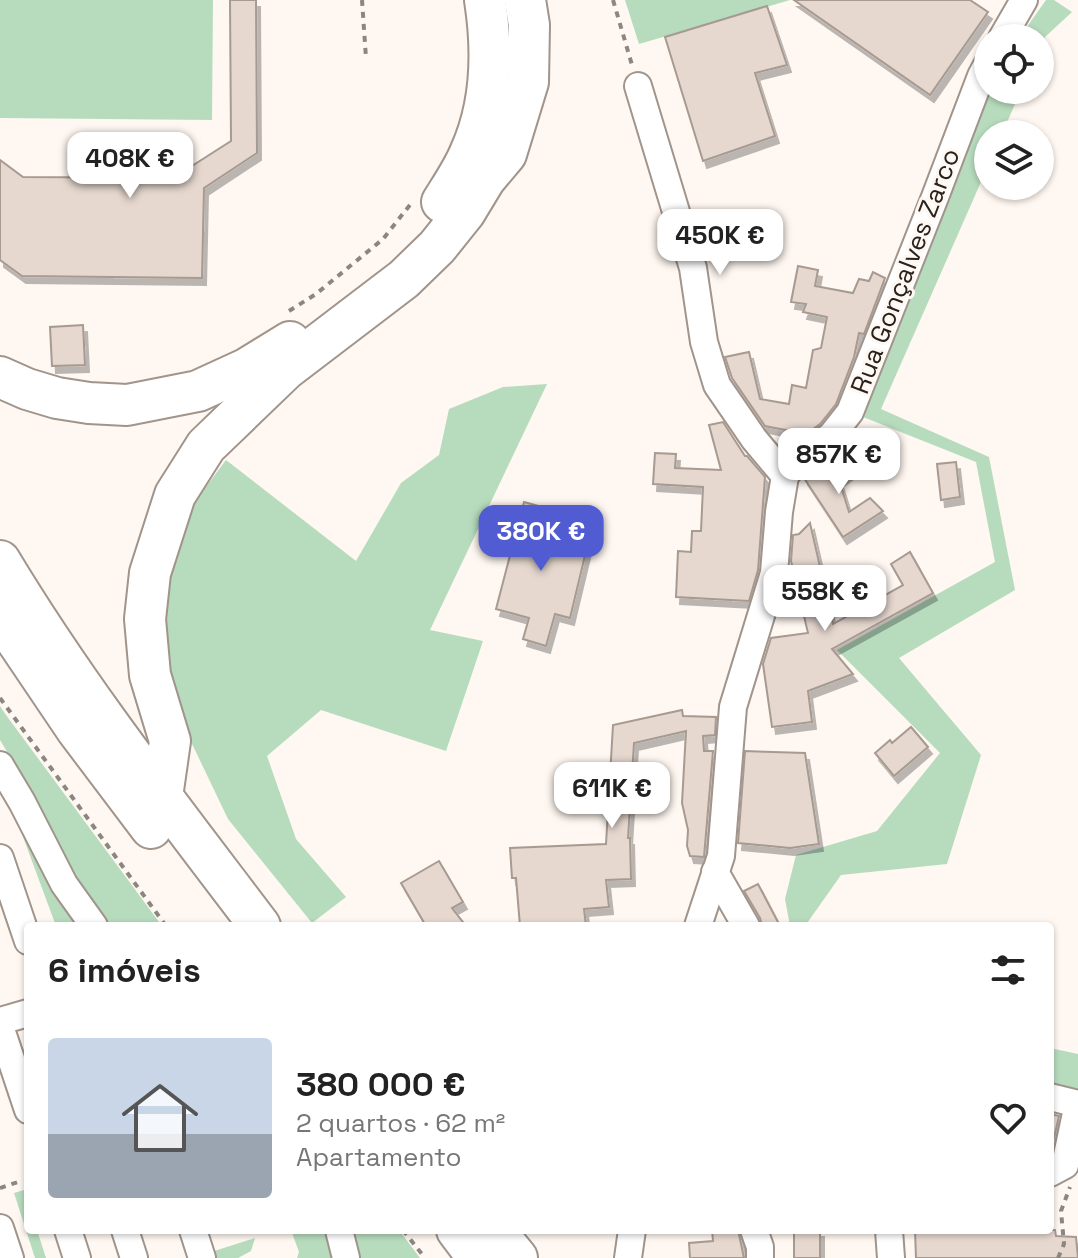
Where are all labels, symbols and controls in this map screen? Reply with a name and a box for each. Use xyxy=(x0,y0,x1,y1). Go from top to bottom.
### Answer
map controls xyxy=(974,24,1054,200)
button: locate xyxy=(974,24,1054,104)
button: layers xyxy=(974,120,1054,200)
pin: 408K € xyxy=(65,132,195,200)
text: 408K € xyxy=(85,141,175,175)
street label: Rua Gonçalves Zarco xyxy=(843,143,967,399)
pin: 450K € xyxy=(655,209,785,277)
text: 450K € xyxy=(675,218,765,252)
pin: 857K € xyxy=(774,428,904,496)
text: 857K € xyxy=(796,437,882,471)
pin: 380K € xyxy=(476,505,606,573)
text: 380K € xyxy=(497,514,585,548)
pin: 558K € xyxy=(760,565,890,633)
text: 558K € xyxy=(781,574,869,608)
pin: 611K € xyxy=(547,762,677,830)
text: 611K € xyxy=(572,771,652,805)
icon: filters xyxy=(986,948,1030,992)
text: 6 imóveis xyxy=(48,949,201,992)
text: 380 000 € xyxy=(296,1063,466,1106)
icon: home xyxy=(112,1070,208,1166)
icon: heart xyxy=(986,1096,1030,1140)
text: 2 quartos · 62 m² xyxy=(296,1106,505,1140)
text: Apartamento xyxy=(296,1140,462,1174)

